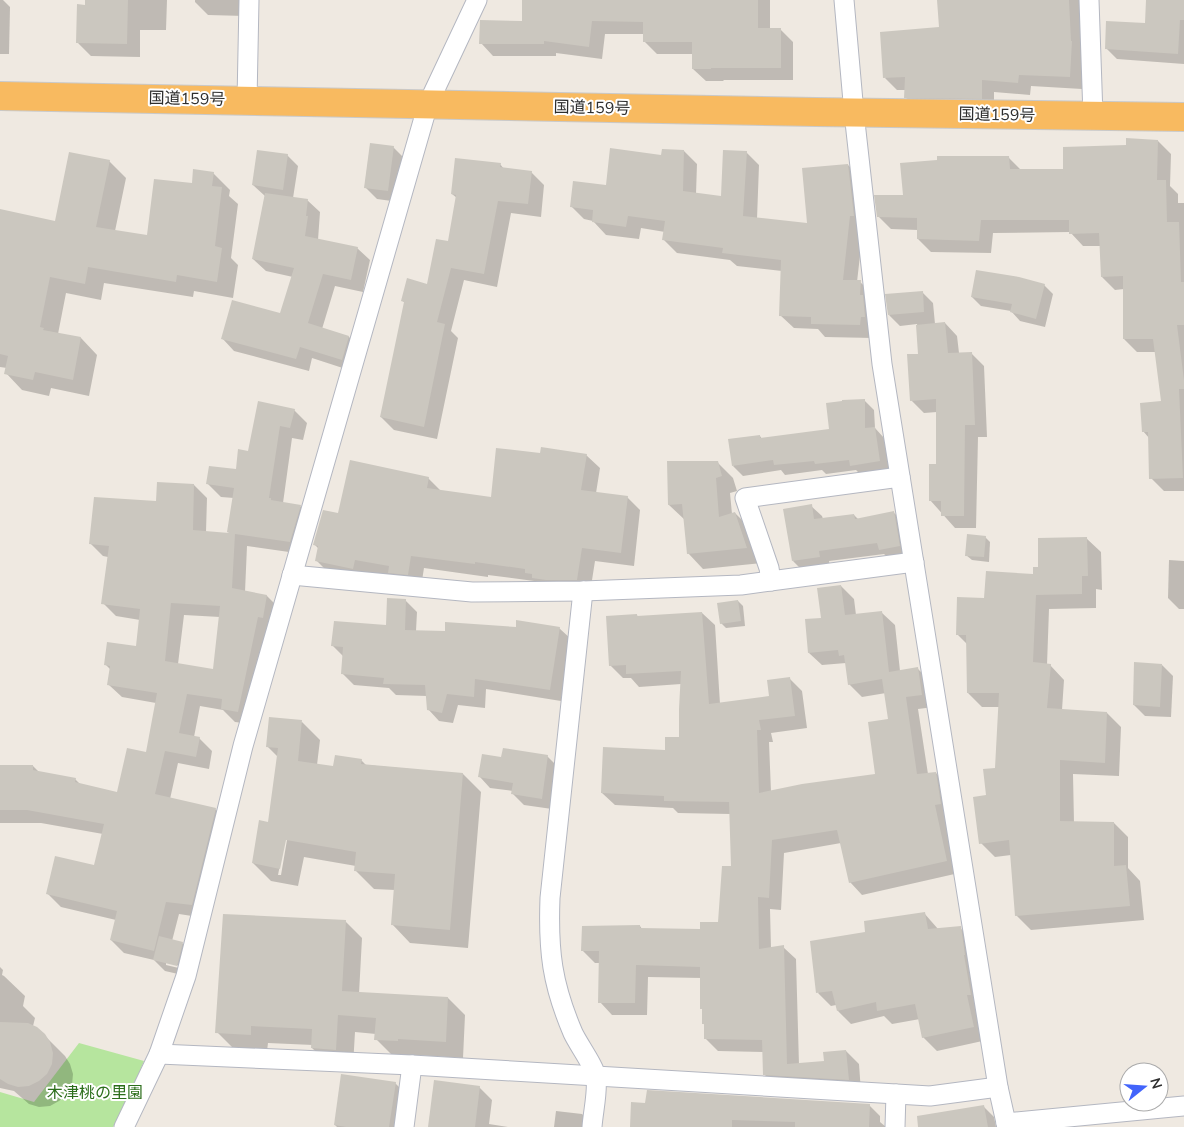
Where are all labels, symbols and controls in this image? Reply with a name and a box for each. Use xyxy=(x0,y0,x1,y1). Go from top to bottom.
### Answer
street label: 国道159号 xyxy=(148,87,226,111)
street label: 国道159号 xyxy=(553,96,631,120)
street label: 国道159号 xyxy=(958,103,1036,127)
north arrow xyxy=(1119,1062,1169,1112)
text: N xyxy=(1145,1076,1167,1091)
park label: 木津桃の里園 xyxy=(47,1082,143,1104)

